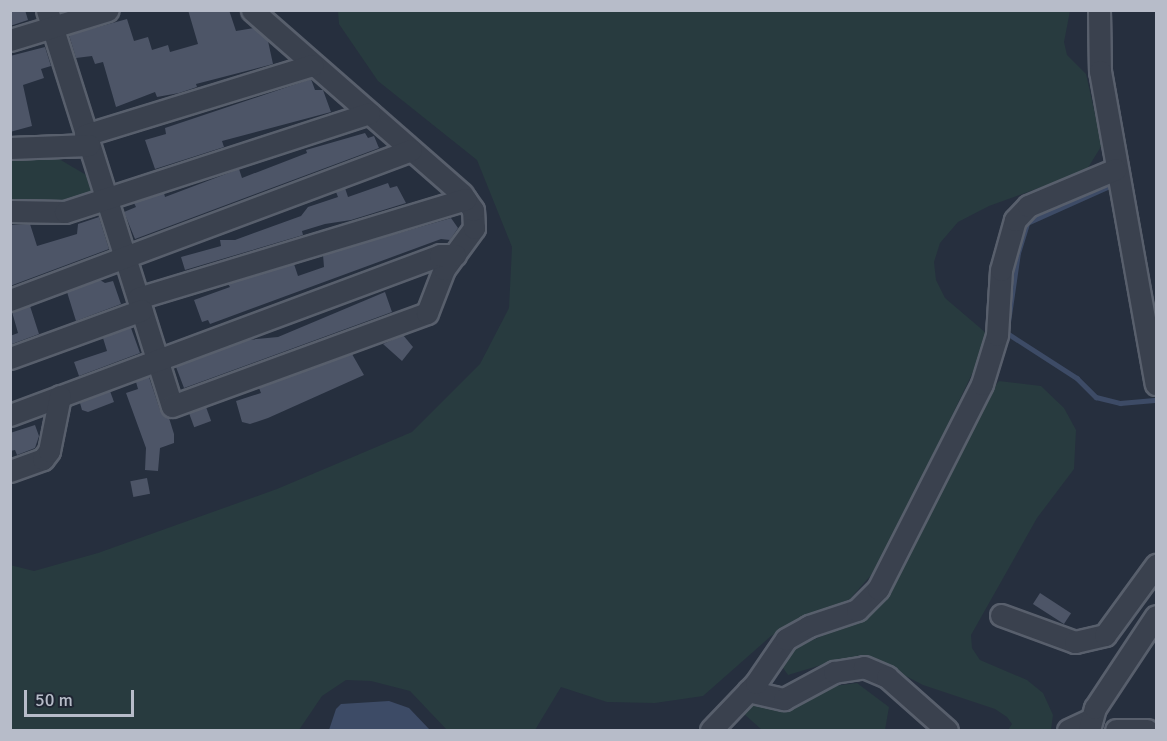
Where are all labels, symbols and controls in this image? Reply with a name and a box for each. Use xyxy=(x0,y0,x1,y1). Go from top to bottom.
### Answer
scale bar xyxy=(27,678,136,716)
text: 50 m xyxy=(35,689,73,711)

